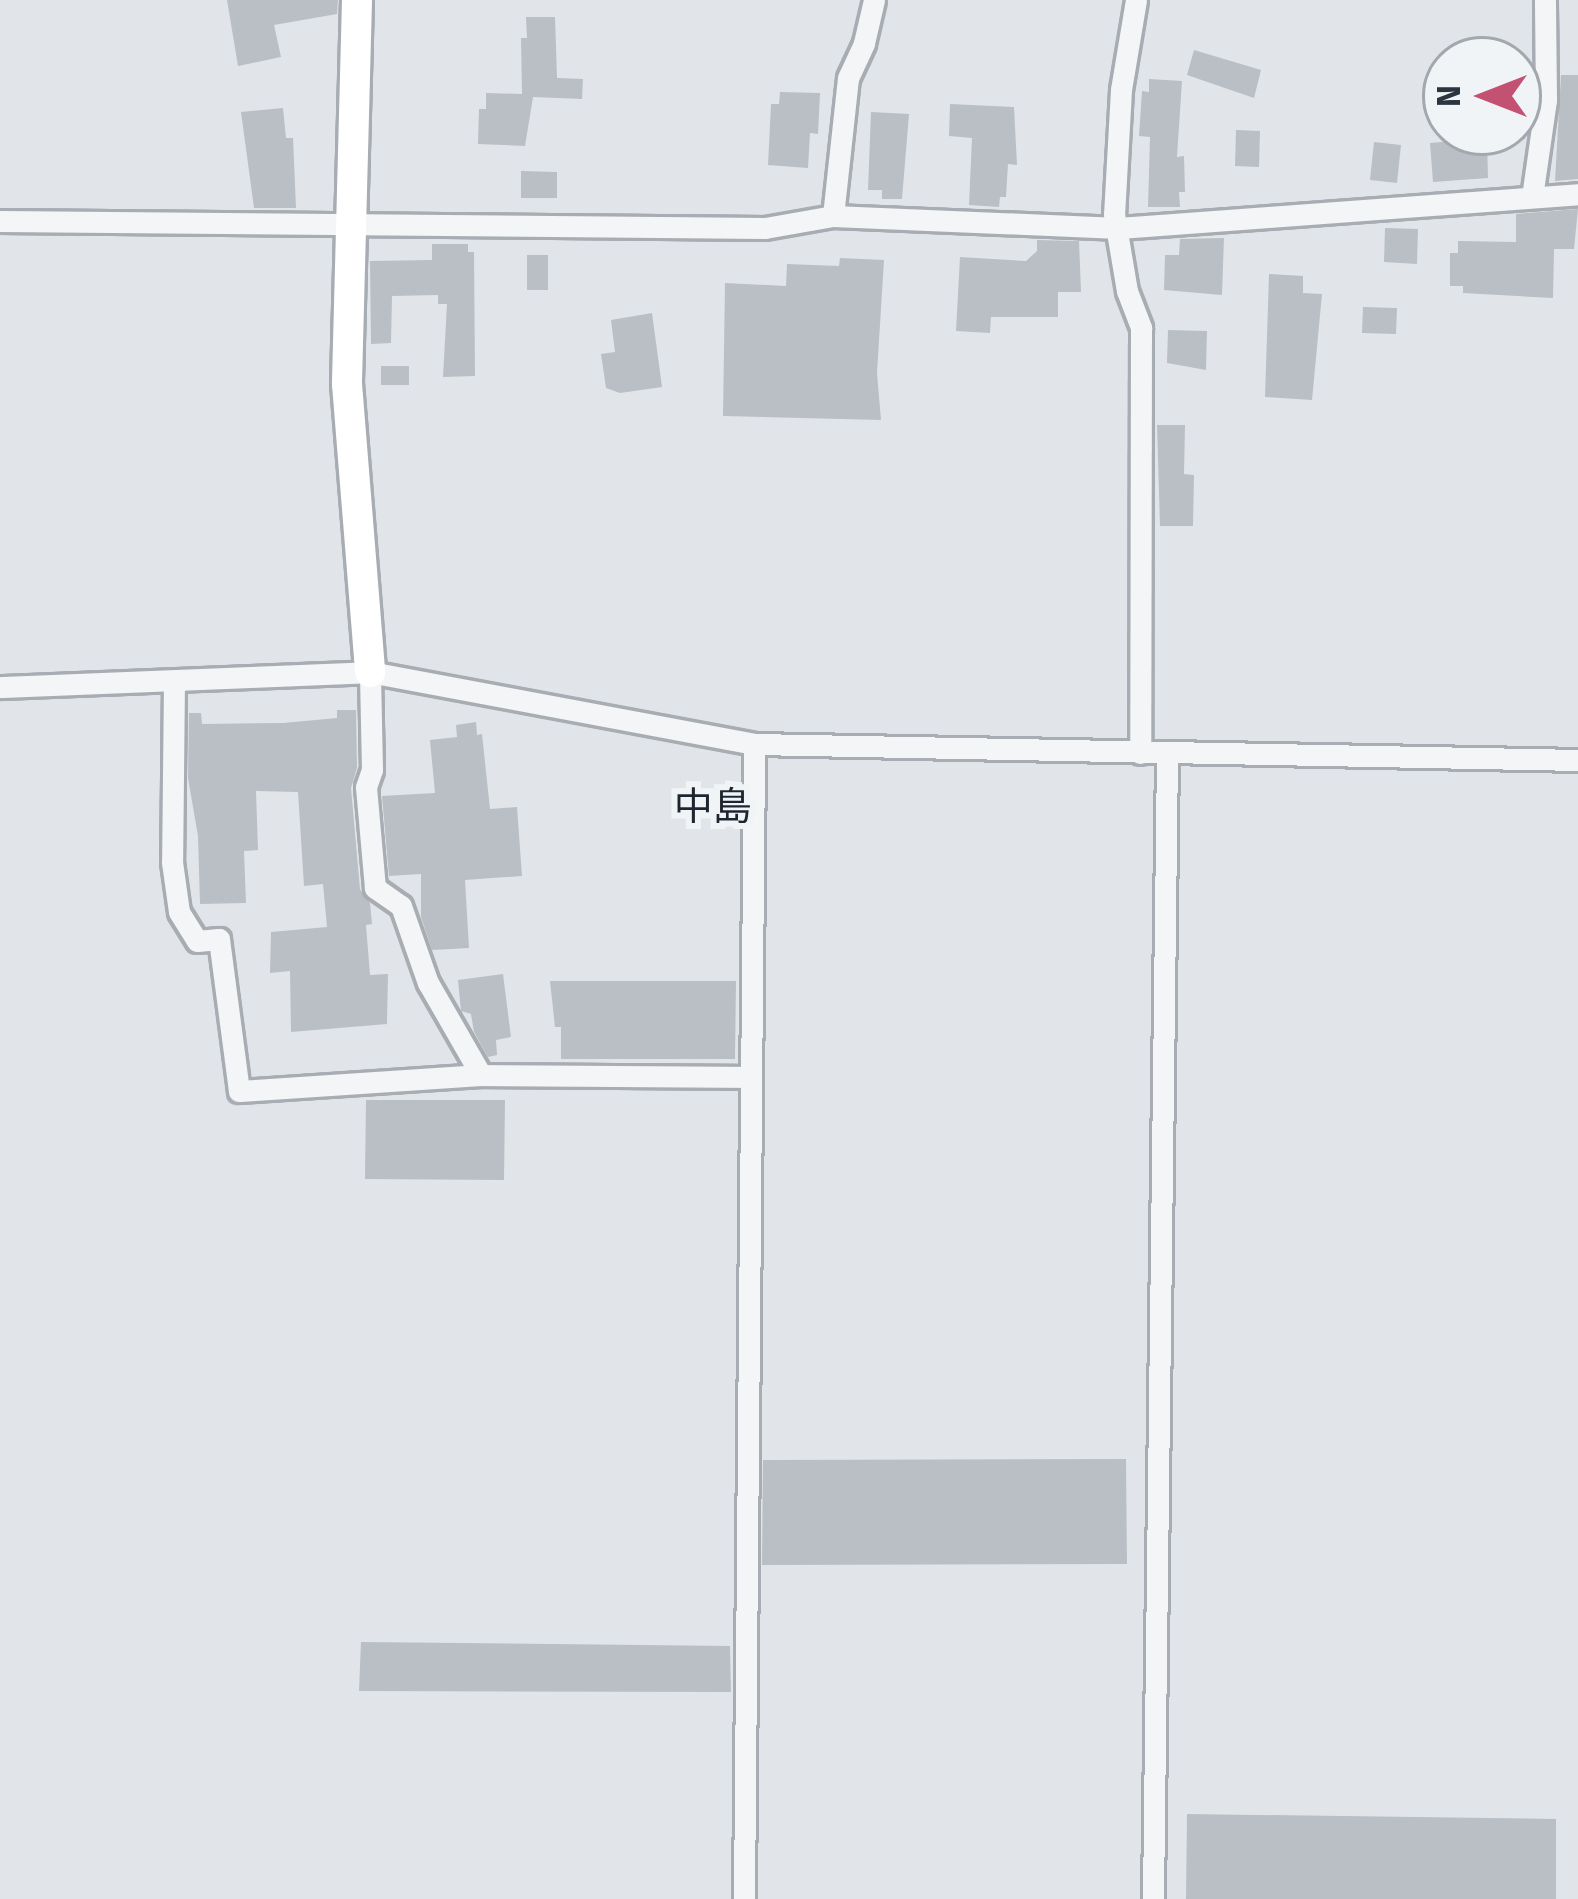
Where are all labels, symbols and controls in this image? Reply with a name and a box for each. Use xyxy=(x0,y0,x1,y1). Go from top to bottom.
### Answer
north arrow xyxy=(1422,36,1542,156)
text: N xyxy=(1429,85,1469,107)
district label: 中島 xyxy=(674,784,752,830)

